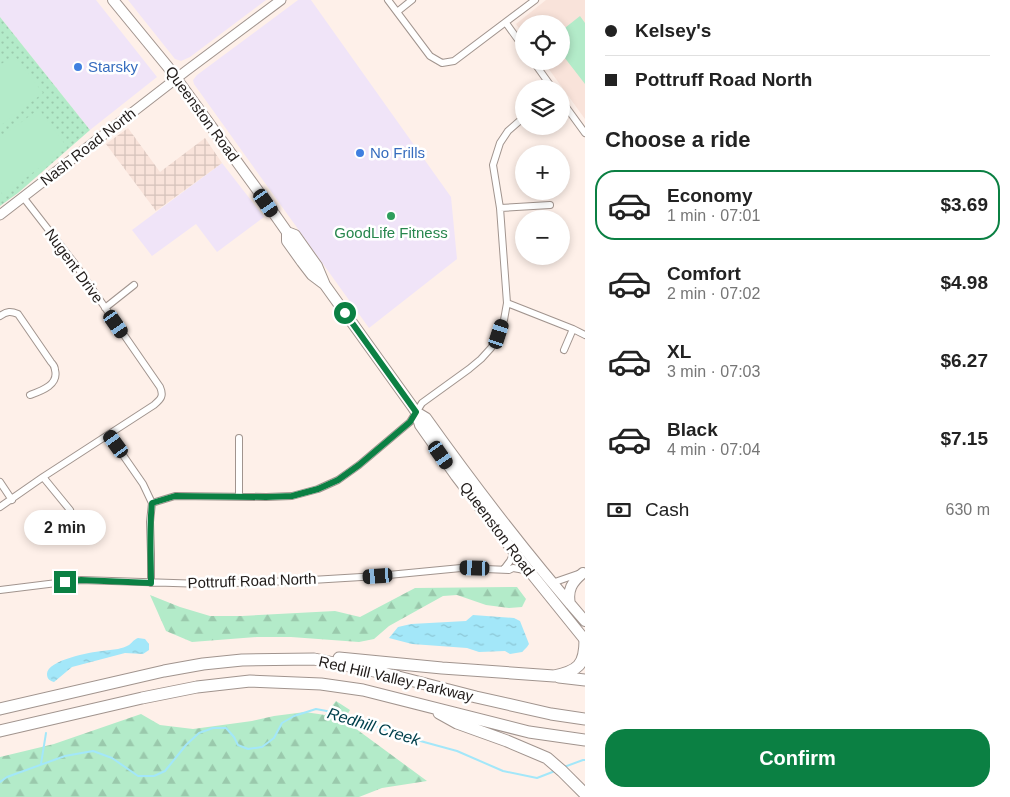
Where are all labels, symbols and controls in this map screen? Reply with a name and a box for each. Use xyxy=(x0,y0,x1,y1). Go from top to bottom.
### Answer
map controls xyxy=(515,15,570,265)
button: locate xyxy=(515,15,570,70)
text: Kelsey's xyxy=(635,20,711,41)
place label: Starsky xyxy=(88,58,139,75)
marker: Starsky xyxy=(72,61,84,73)
street label: Queenston Road xyxy=(162,63,243,165)
text: Pottruff Road North xyxy=(635,69,812,90)
button: layers xyxy=(515,80,570,135)
street label: Nash Road North xyxy=(37,104,139,189)
text: Choose a ride xyxy=(605,127,750,152)
place label: No Frills xyxy=(370,144,425,161)
button: + xyxy=(515,145,570,200)
marker: No Frills xyxy=(354,147,366,159)
icon: car xyxy=(607,183,652,228)
text: Economy xyxy=(667,185,753,206)
car xyxy=(251,186,280,220)
text: $3.69 xyxy=(940,194,988,215)
text: 1 min · 07:01 xyxy=(667,207,760,224)
marker: GoodLife Fitness xyxy=(385,210,397,222)
button: − xyxy=(515,210,570,265)
place label: GoodLife Fitness xyxy=(334,224,448,241)
street label: Nugent Drive xyxy=(42,225,107,306)
icon: car xyxy=(607,261,652,306)
text: Comfort xyxy=(667,263,741,284)
text: $4.98 xyxy=(940,272,988,293)
text: 2 min · 07:02 xyxy=(667,285,760,302)
route start xyxy=(334,302,356,324)
car xyxy=(101,307,130,341)
car xyxy=(487,317,510,351)
icon: car xyxy=(607,339,652,384)
text: XL xyxy=(667,341,691,362)
text: $6.27 xyxy=(940,350,988,371)
text: 3 min · 07:03 xyxy=(667,363,760,380)
icon: car xyxy=(607,417,652,462)
text: Black xyxy=(667,419,718,440)
car xyxy=(101,427,130,461)
text: $7.15 xyxy=(940,428,988,449)
car xyxy=(426,438,455,472)
text: 4 min · 07:04 xyxy=(667,441,760,458)
street label: Queenston Road xyxy=(456,478,538,579)
icon: cash xyxy=(605,496,633,524)
text: Cash xyxy=(645,499,689,520)
text: 630 m xyxy=(946,501,990,518)
callout: 2 min xyxy=(24,510,106,544)
text: 2 min xyxy=(44,519,86,536)
car xyxy=(459,560,490,576)
car xyxy=(362,567,393,585)
street label: Pottruff Road North xyxy=(187,570,317,591)
route end xyxy=(54,571,76,593)
street label: Red Hill Valley Parkway xyxy=(317,652,476,705)
water label: Redhill Creek xyxy=(325,704,423,749)
button: Confirm xyxy=(605,729,990,787)

